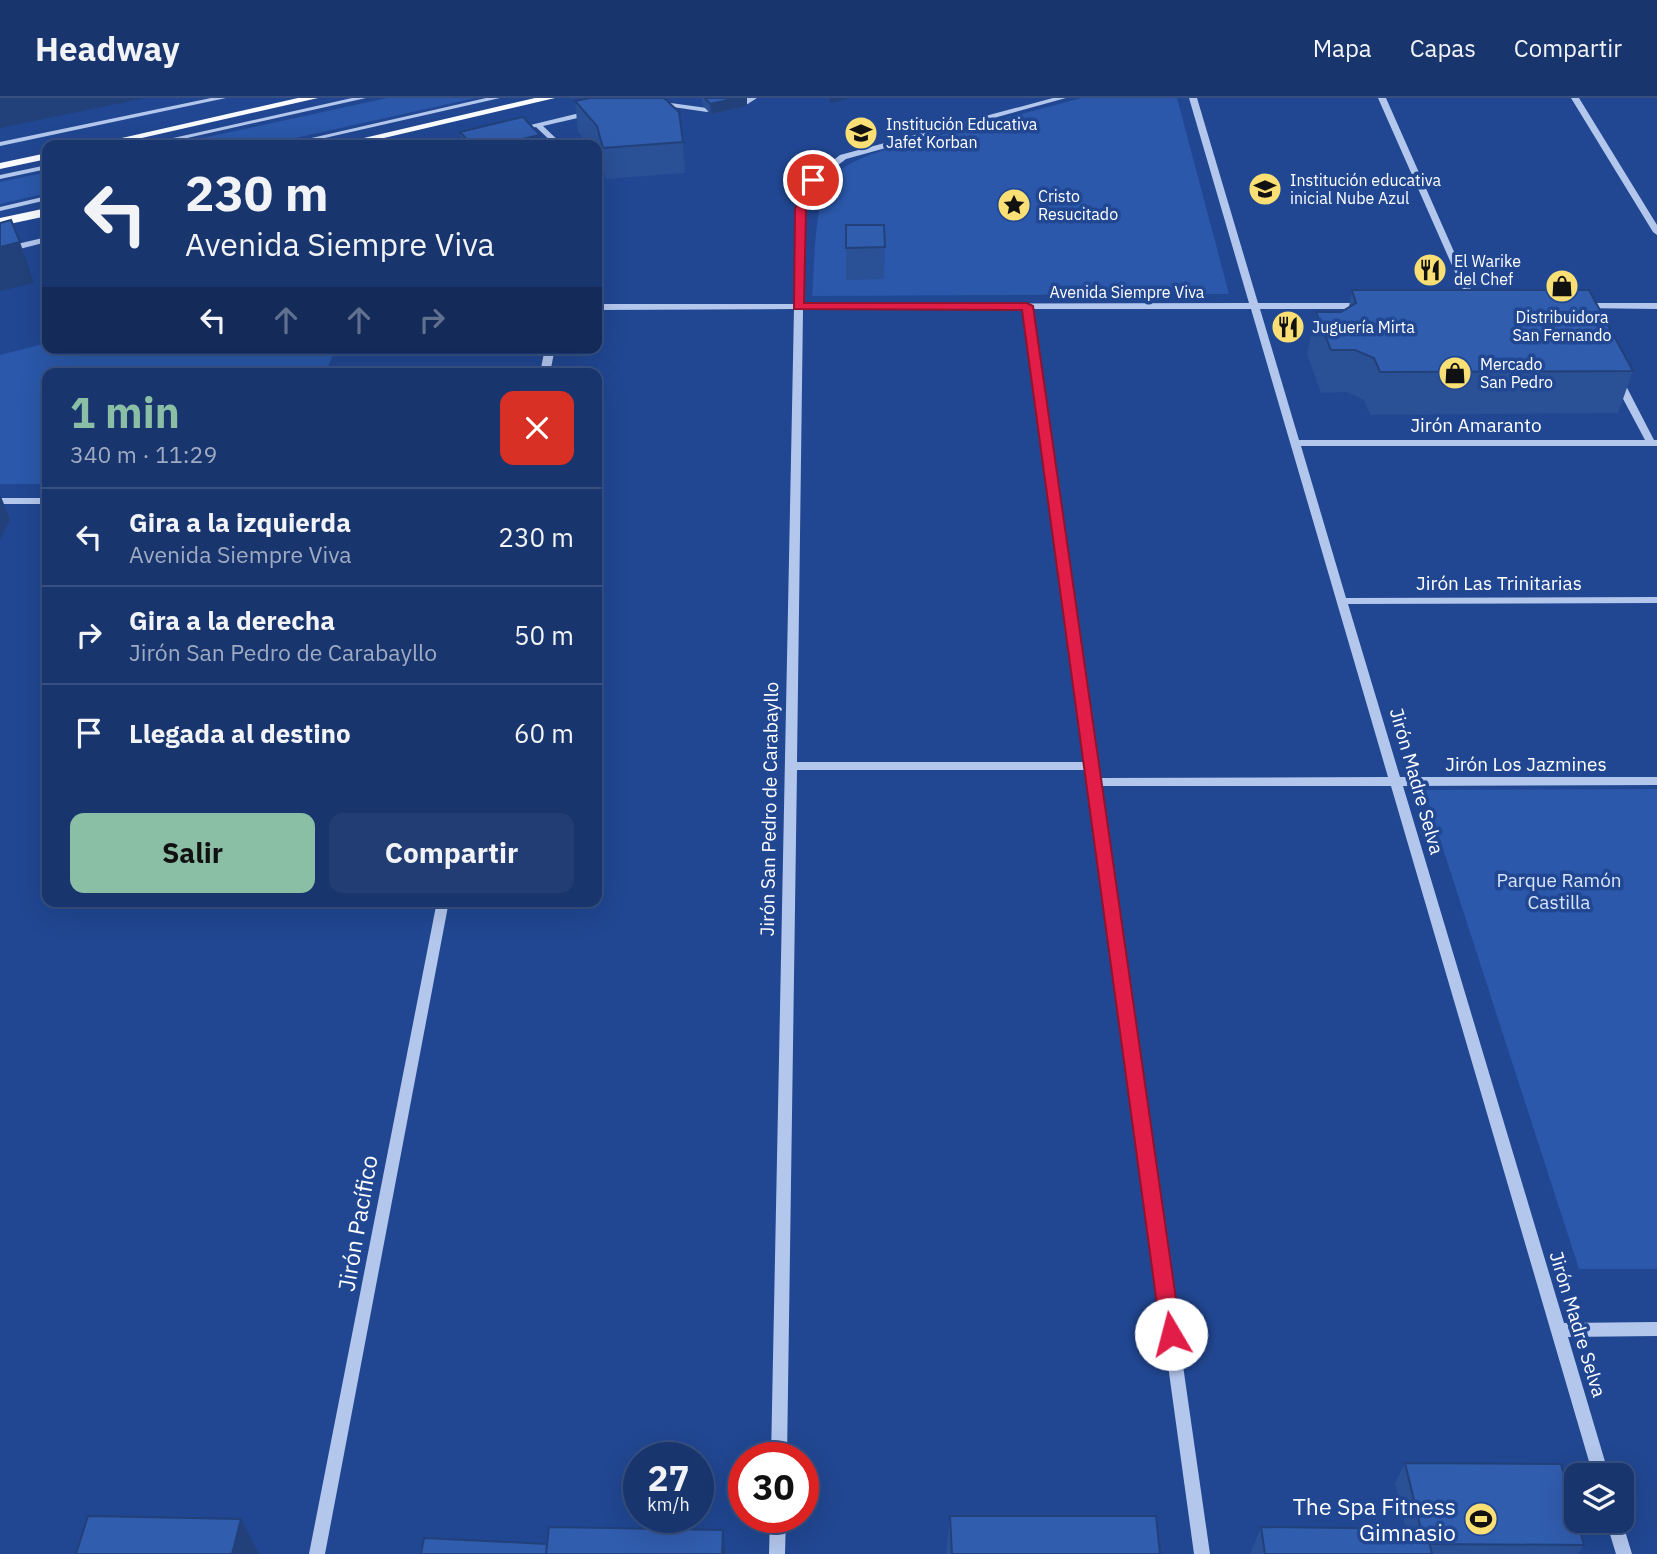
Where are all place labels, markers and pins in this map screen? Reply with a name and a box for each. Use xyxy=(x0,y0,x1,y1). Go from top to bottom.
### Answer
school or university icon: Institución Educativa Jafet Korban xyxy=(842,114,880,152)
place label: Institución Educativa Jafet Korban xyxy=(886,114,1038,152)
pin xyxy=(783,150,843,210)
school or university icon: Institución educativa inicial Nube Azul xyxy=(1246,170,1284,208)
place label: Institución educativa inicial Nube Azul xyxy=(1290,170,1441,208)
place icon: Cristo Resucitado xyxy=(995,186,1033,224)
place label: Cristo Resucitado xyxy=(1038,186,1118,224)
restaurant icon: El Warike del Chef xyxy=(1411,251,1449,289)
place label: El Warike del Chef xyxy=(1454,251,1521,289)
shop icon: Distribuidora San Fernando xyxy=(1543,267,1581,305)
place label: Distribuidora San Fernando xyxy=(1513,307,1611,345)
restaurant icon: Juguería Mirta xyxy=(1269,308,1307,346)
place label: Juguería Mirta xyxy=(1312,317,1415,337)
shop icon: Mercado San Pedro xyxy=(1436,354,1474,392)
place label: Mercado San Pedro xyxy=(1480,354,1553,392)
place label: The Spa Fitness Gimnasio xyxy=(1293,1491,1456,1547)
sports icon: The Spa Fitness Gimnasio xyxy=(1462,1500,1500,1538)

